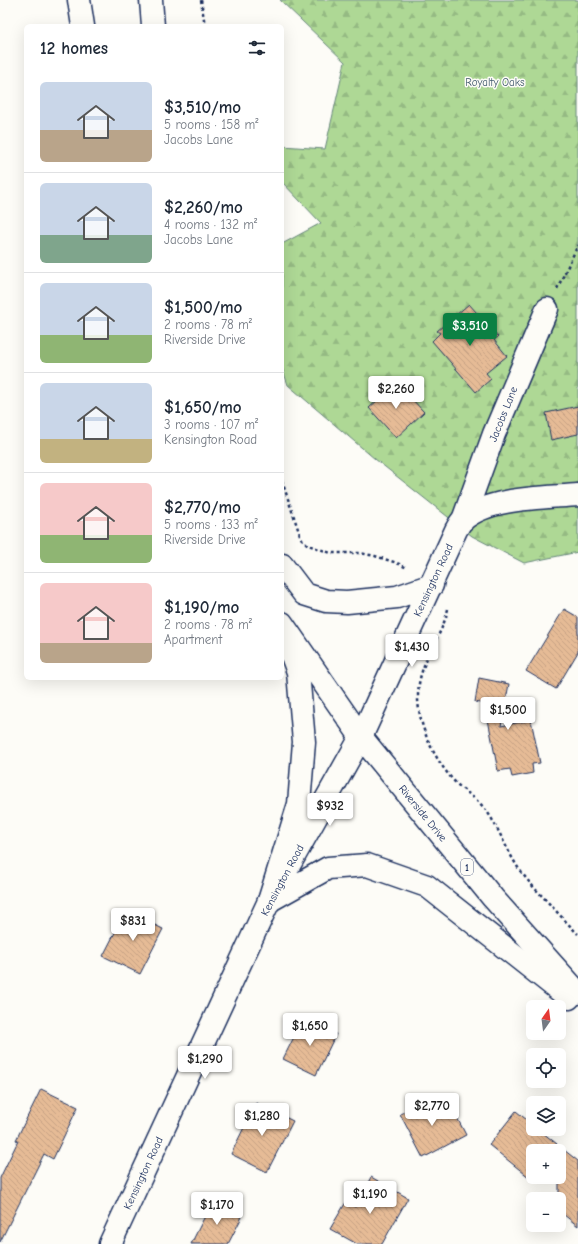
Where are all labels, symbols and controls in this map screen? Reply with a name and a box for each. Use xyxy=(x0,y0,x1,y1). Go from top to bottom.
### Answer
icon: filters xyxy=(246,37,268,59)
text: 12 homes xyxy=(40,39,108,58)
park label: Royalty Oaks xyxy=(465,76,525,89)
icon: home xyxy=(72,98,120,146)
text: $3,510/mo xyxy=(164,98,241,117)
text: 5 rooms · 158 m² xyxy=(164,117,258,132)
text: Jacobs Lane xyxy=(164,132,233,147)
text: $2,260/mo xyxy=(164,198,243,217)
icon: home xyxy=(72,199,120,247)
text: 4 rooms · 132 m² xyxy=(164,217,257,232)
text: Jacobs Lane xyxy=(164,232,233,247)
text: $1,500/mo xyxy=(164,298,242,317)
icon: home xyxy=(72,299,120,347)
pin: $3,510 xyxy=(437,313,503,347)
text: 2 rooms · 78 m² xyxy=(164,317,252,332)
text: $3,510 xyxy=(452,318,488,333)
text: Riverside Drive xyxy=(164,332,246,347)
pin: $2,260 xyxy=(363,376,429,410)
text: $2,260 xyxy=(377,381,415,396)
street label: Jacobs Lane xyxy=(486,384,521,444)
text: $1,650/mo xyxy=(164,398,242,417)
icon: home xyxy=(72,399,120,447)
text: 3 rooms · 107 m² xyxy=(164,417,258,432)
text: Kensington Road xyxy=(164,432,257,447)
text: $2,770/mo xyxy=(164,498,241,517)
icon: home xyxy=(72,499,120,547)
text: 5 rooms · 133 m² xyxy=(164,517,258,532)
text: Riverside Drive xyxy=(164,532,246,547)
street label: Kensington Road xyxy=(411,542,456,619)
text: $1,190/mo xyxy=(164,598,239,617)
icon: home xyxy=(72,599,120,647)
text: 2 rooms · 78 m² xyxy=(164,617,252,632)
text: Apartment xyxy=(164,632,222,647)
pin: $1,430 xyxy=(379,634,445,668)
text: $1,430 xyxy=(394,639,430,654)
pin: $1,500 xyxy=(475,697,541,731)
text: $1,500 xyxy=(489,702,527,717)
street label: Riverside Drive xyxy=(396,782,450,845)
pin: $932 xyxy=(306,793,354,827)
text: $932 xyxy=(316,798,344,813)
street label: Kensington Road xyxy=(258,842,307,918)
road number: 1 xyxy=(461,859,473,875)
pin: $831 xyxy=(109,908,157,942)
text: $831 xyxy=(120,913,146,928)
north arrow xyxy=(526,1000,566,1040)
map controls xyxy=(526,1000,566,1232)
pin: $1,650 xyxy=(277,1013,343,1047)
text: $1,650 xyxy=(292,1018,328,1033)
pin: $1,290 xyxy=(172,1046,238,1080)
button: locate xyxy=(526,1048,566,1088)
text: $1,290 xyxy=(187,1051,223,1066)
pin: $2,770 xyxy=(399,1093,465,1127)
button: layers xyxy=(526,1096,566,1136)
text: $2,770 xyxy=(414,1098,450,1113)
pin: $1,280 xyxy=(229,1103,295,1137)
text: $1,280 xyxy=(244,1108,280,1123)
street label: Kensington Road xyxy=(121,1135,166,1212)
button: + xyxy=(526,1144,566,1184)
pin: $1,190 xyxy=(337,1181,403,1215)
text: $1,190 xyxy=(353,1186,387,1201)
pin: $1,170 xyxy=(184,1192,250,1226)
button: − xyxy=(526,1192,566,1232)
text: $1,170 xyxy=(200,1197,234,1212)

